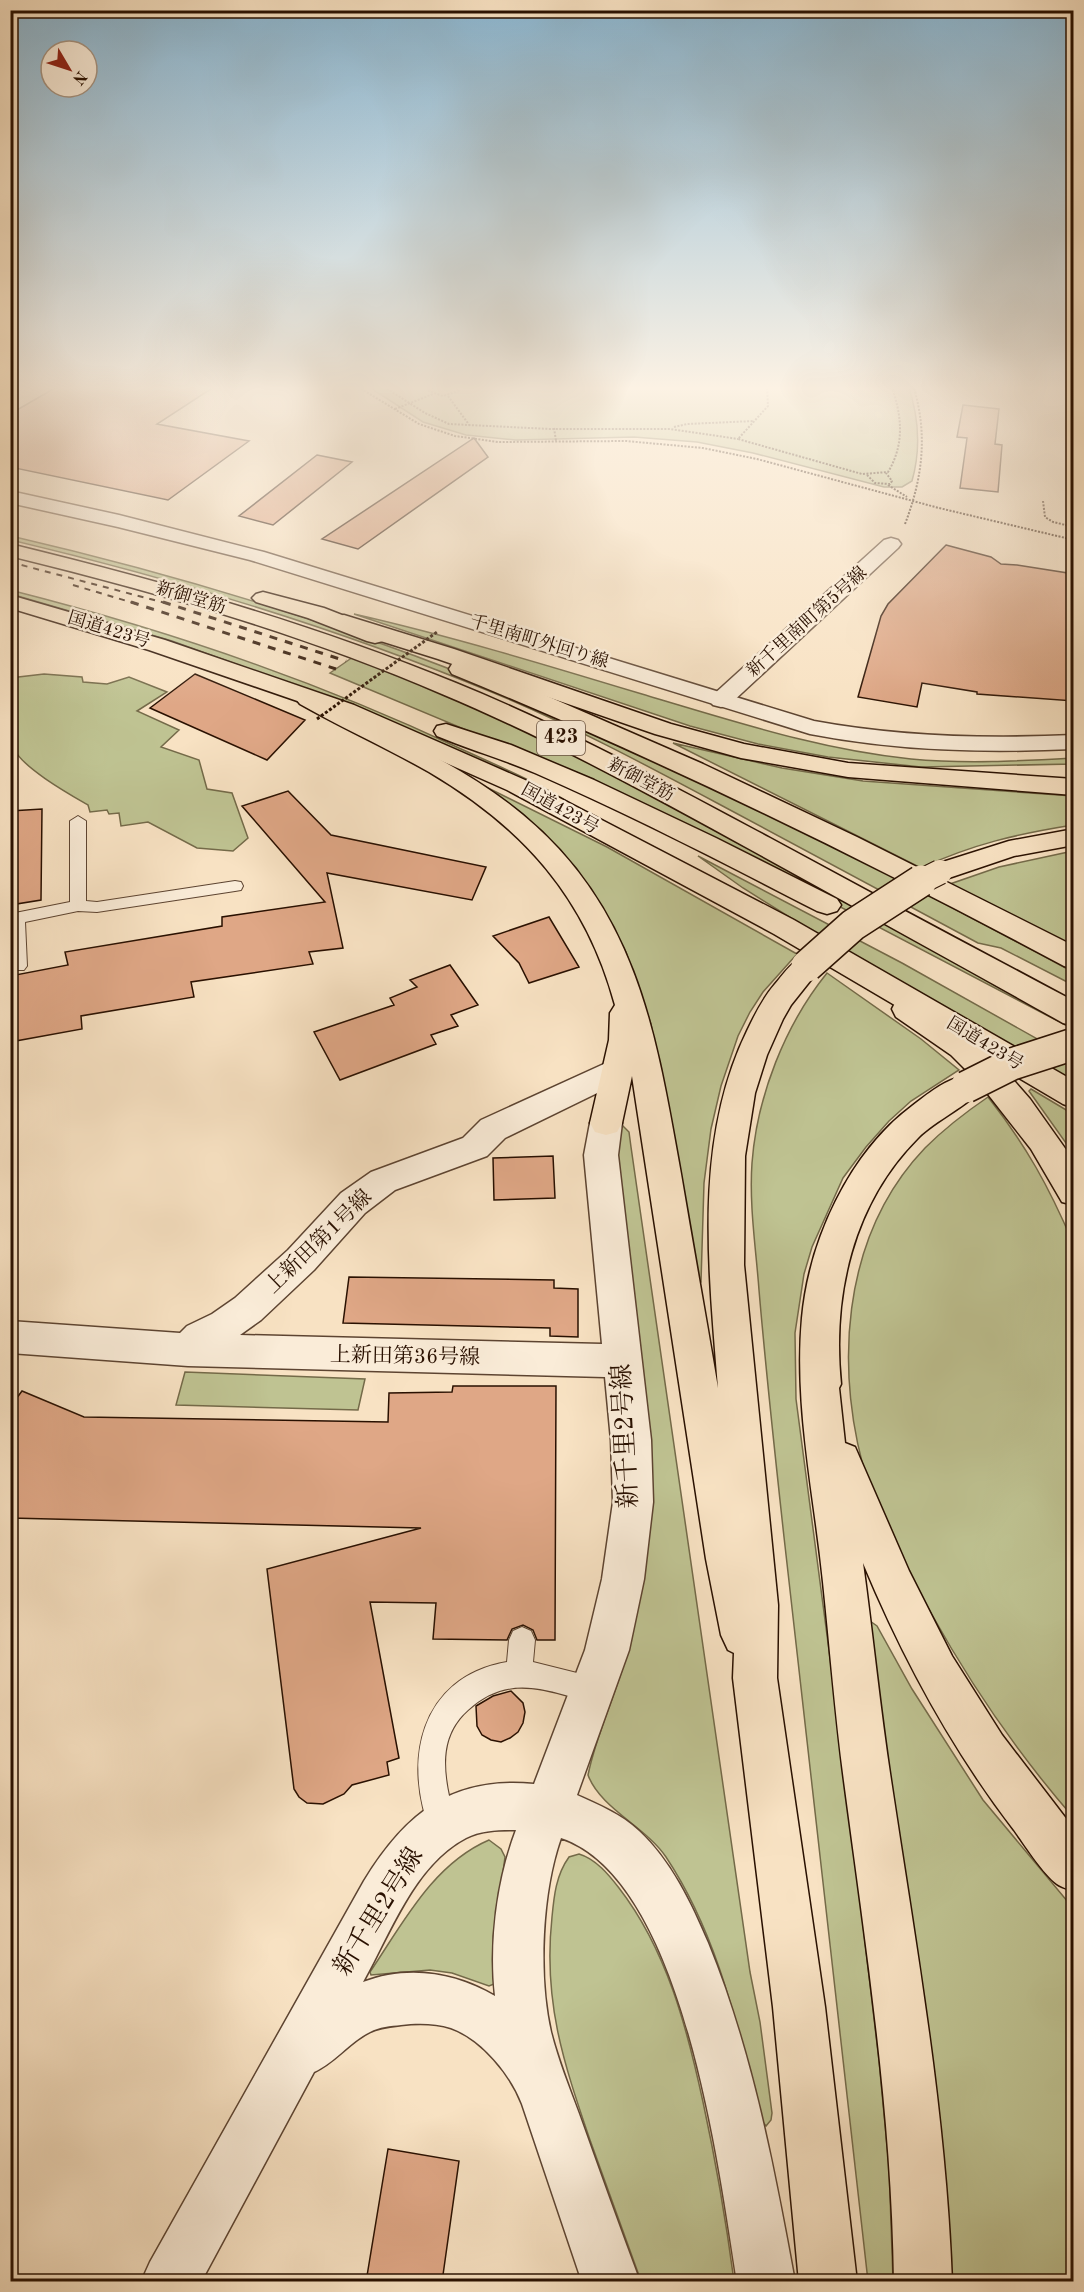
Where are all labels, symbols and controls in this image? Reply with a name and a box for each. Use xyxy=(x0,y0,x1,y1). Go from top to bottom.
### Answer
north arrow xyxy=(39,39,99,99)
text: N xyxy=(69,67,89,88)
street label: 新千里南町第5号線 xyxy=(742,562,870,680)
street label: 新御堂筋 xyxy=(154,577,229,617)
street label: 国道423号 xyxy=(66,607,153,651)
street label: 千里南町外回り線 xyxy=(468,610,611,672)
road number: 423 xyxy=(537,721,585,755)
street label: 新御堂筋 xyxy=(605,753,678,805)
street label: 国道423号 xyxy=(518,779,603,838)
street label: 国道423号 xyxy=(944,1013,1027,1074)
street label: 上新田第1号線 xyxy=(261,1185,376,1298)
street label: 上新田第36号線 xyxy=(330,1343,480,1369)
street label: 新千里2号線 xyxy=(607,1363,643,1509)
street label: 新千里2号線 xyxy=(328,1843,428,1980)

